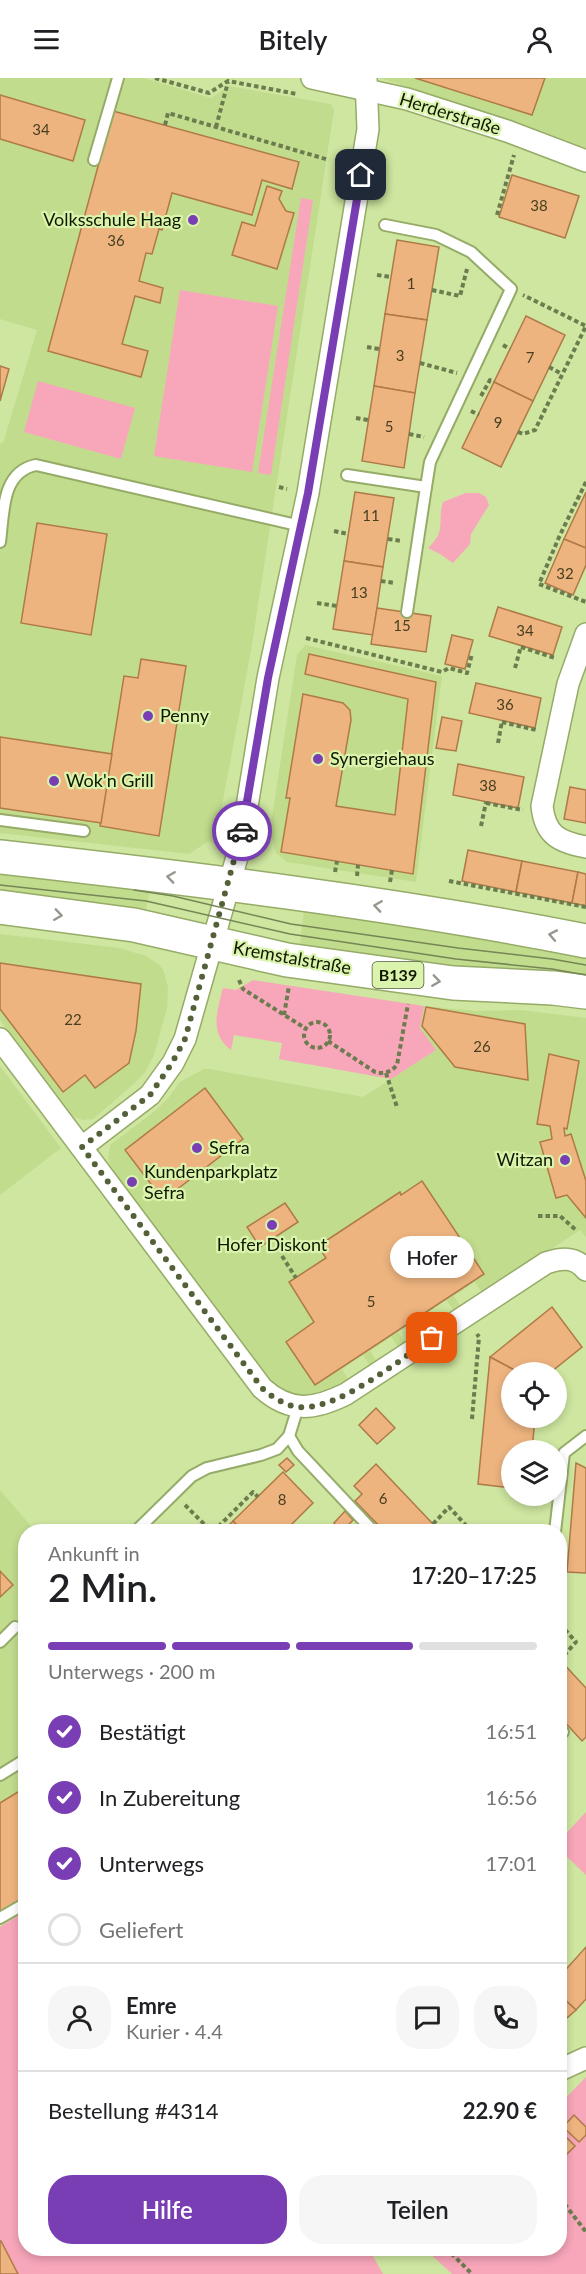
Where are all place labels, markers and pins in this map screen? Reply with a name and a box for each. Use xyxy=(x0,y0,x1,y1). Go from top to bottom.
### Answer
pin xyxy=(335,149,386,200)
place label: Volksschule Haag xyxy=(43,208,181,230)
marker: Volksschule Haag xyxy=(186,213,200,227)
place label: Penny xyxy=(160,704,210,726)
marker: Penny xyxy=(141,709,155,723)
place label: Synergiehaus xyxy=(330,747,435,769)
marker: Synergiehaus xyxy=(311,752,325,766)
place label: Wok'n Grill xyxy=(66,769,154,791)
marker: Wok'n Grill xyxy=(47,774,61,788)
place label: Sefra xyxy=(209,1136,250,1158)
marker: Sefra xyxy=(190,1141,204,1155)
place label: Witzan xyxy=(497,1148,553,1170)
marker: Witzan xyxy=(558,1153,572,1167)
place label: Kundenparkplatz Sefra xyxy=(144,1160,278,1203)
marker: Kundenparkplatz Sefra xyxy=(125,1175,139,1189)
marker: Hofer Diskont xyxy=(265,1218,279,1232)
place label: Hofer Diskont xyxy=(217,1233,328,1255)
callout: Hofer xyxy=(390,1236,474,1278)
pin xyxy=(406,1312,457,1363)

